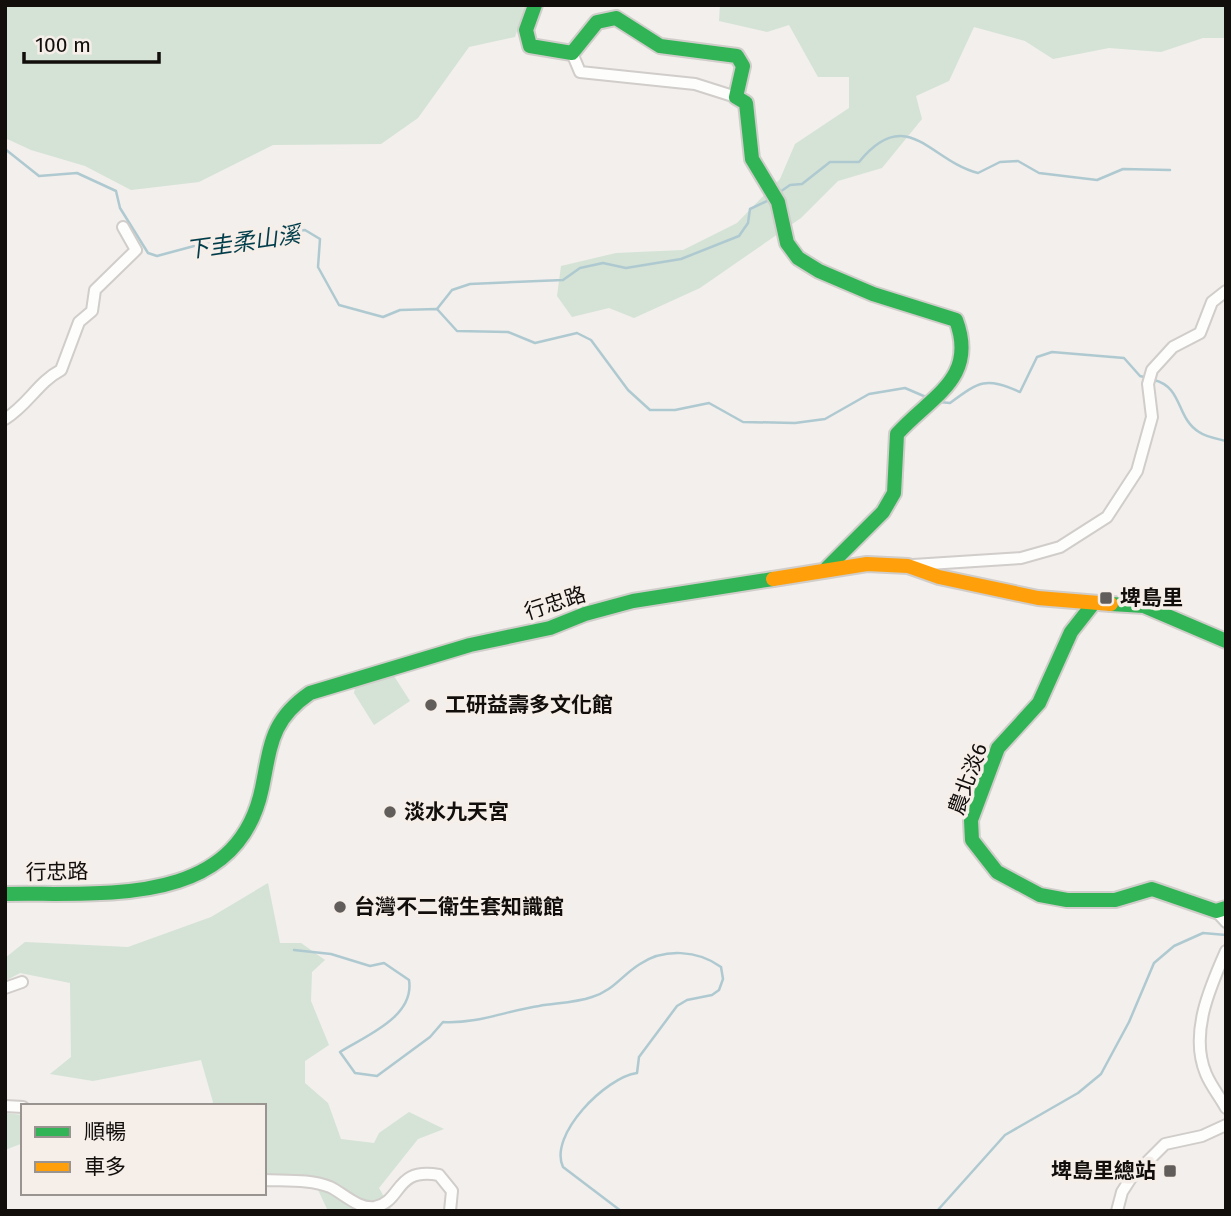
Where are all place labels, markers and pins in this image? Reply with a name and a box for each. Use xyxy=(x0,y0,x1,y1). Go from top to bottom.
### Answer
place label: 埤島里 xyxy=(1120,585,1183,611)
marker: 埤島里 xyxy=(1098,590,1114,606)
place label: 工研益壽多文化館 xyxy=(445,692,613,718)
marker: 工研益壽多文化館 xyxy=(423,697,439,713)
place label: 淡水九天宮 xyxy=(404,799,509,825)
marker: 淡水九天宮 xyxy=(382,804,398,820)
place label: 台灣不二衛生套知識館 xyxy=(354,894,564,920)
marker: 台灣不二衛生套知識館 xyxy=(332,899,348,915)
place label: 埤島里總站 xyxy=(1051,1158,1156,1184)
marker: 埤島里總站 xyxy=(1162,1163,1178,1179)

